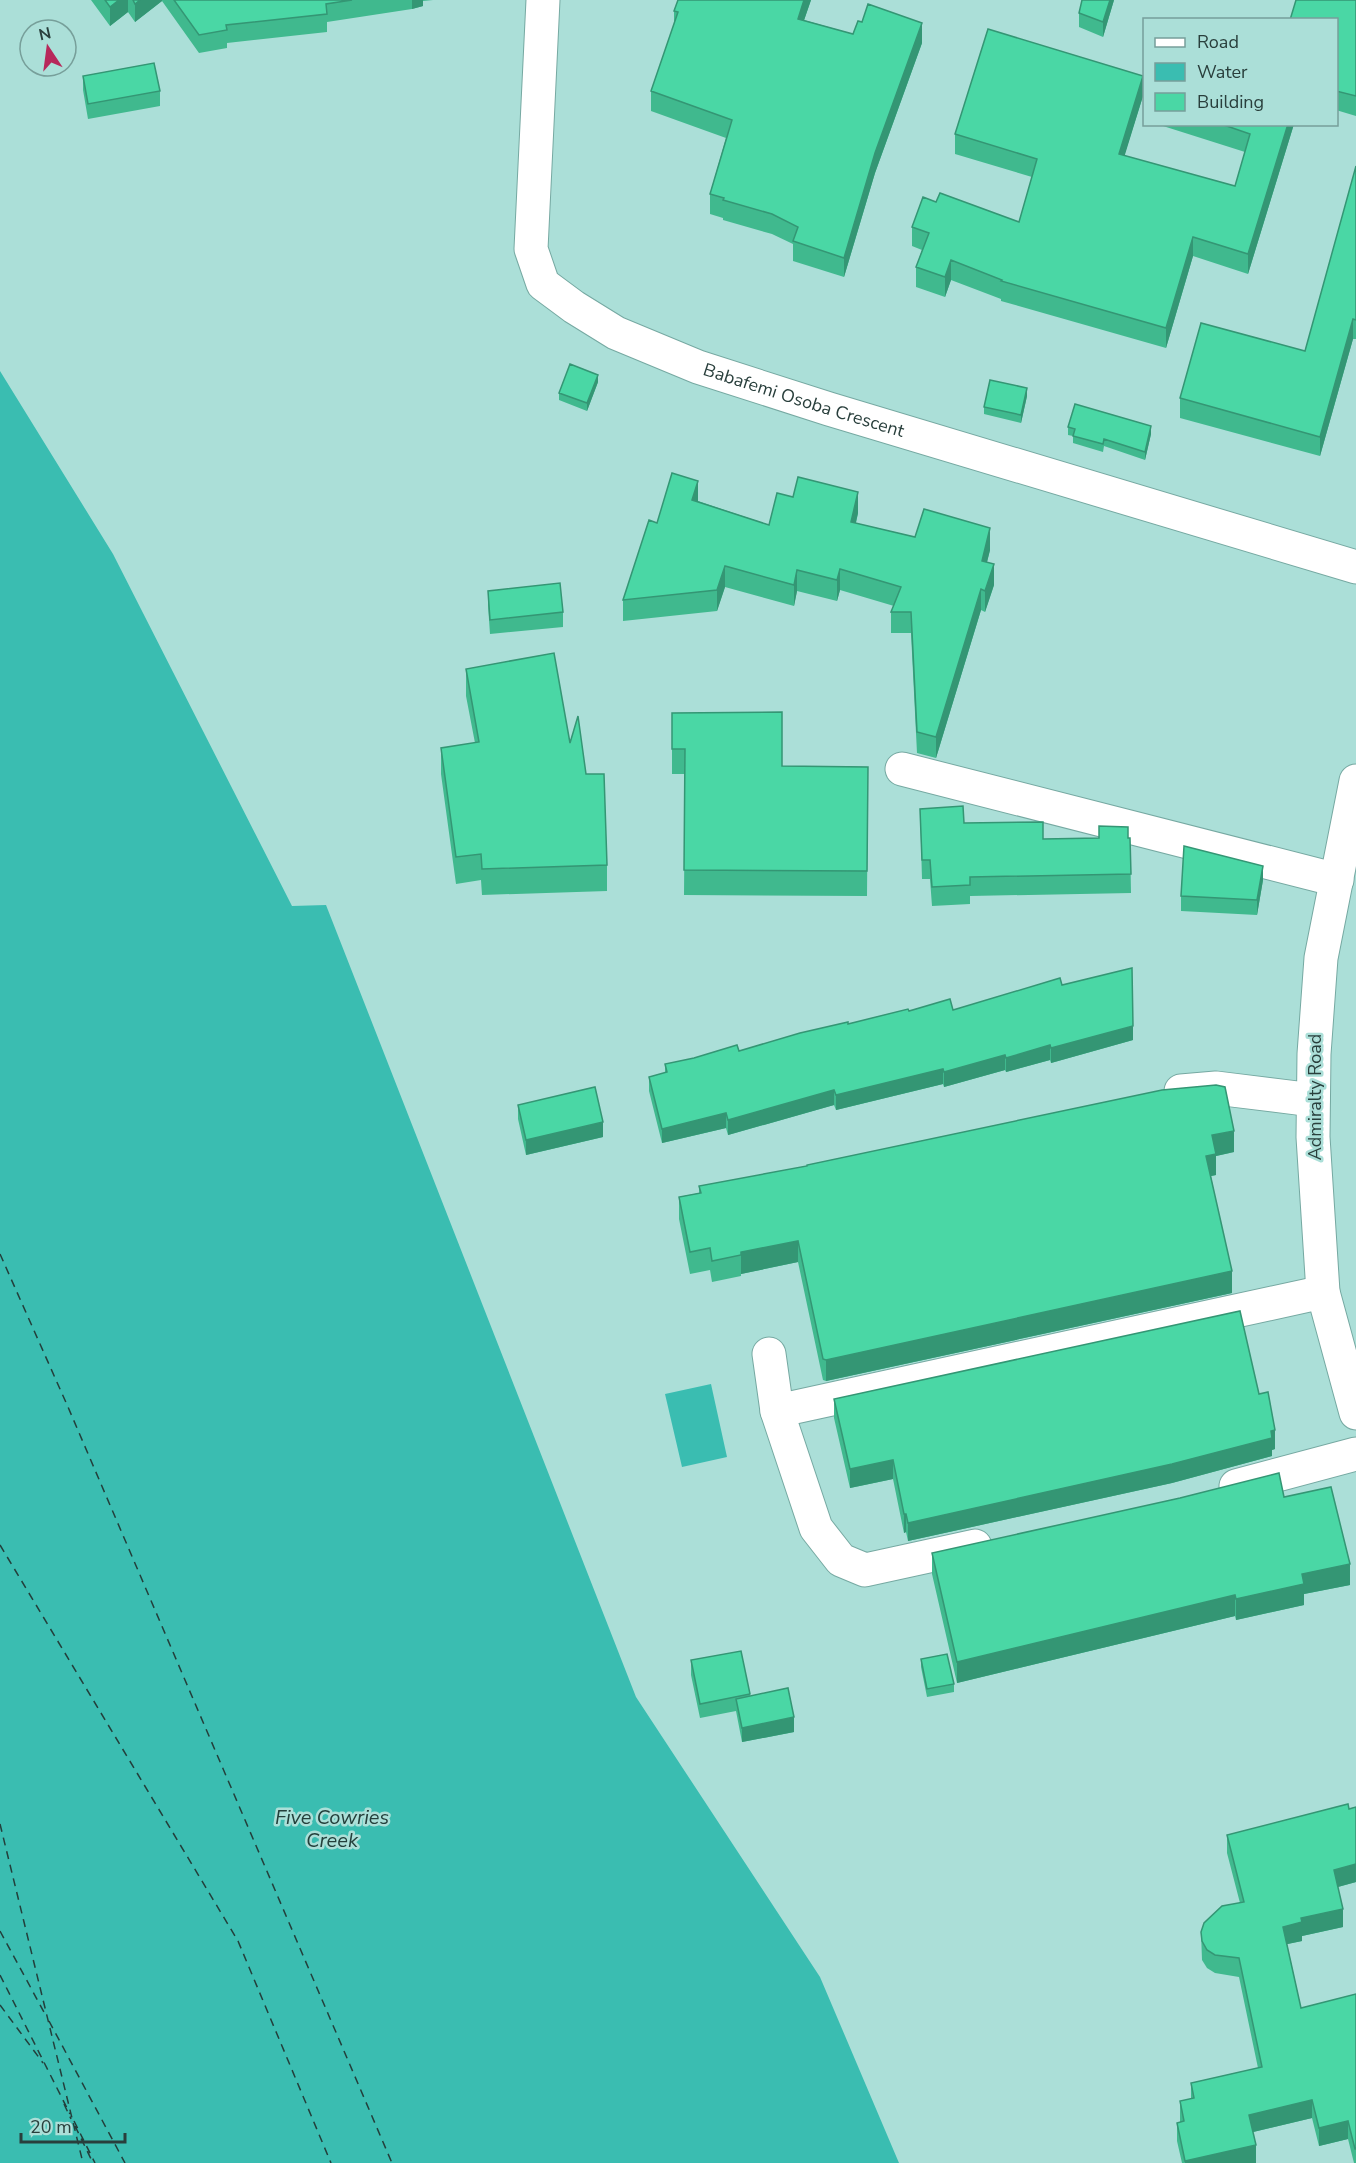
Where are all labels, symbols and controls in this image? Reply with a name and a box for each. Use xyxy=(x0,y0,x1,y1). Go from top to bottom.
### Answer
north arrow xyxy=(18,18,78,78)
legend xyxy=(1143,18,1338,126)
text: N xyxy=(37,22,53,46)
text: Road xyxy=(1197,30,1239,54)
text: Water xyxy=(1197,60,1248,84)
text: Building xyxy=(1197,90,1264,114)
street label: Babafemi Osoba Crescent xyxy=(700,357,908,443)
street label: Admiralty Road xyxy=(1303,1034,1327,1160)
water label: Five Cowries Creek xyxy=(275,1804,389,1854)
scale bar xyxy=(21,2106,124,2144)
text: 20 m xyxy=(30,2115,72,2139)

